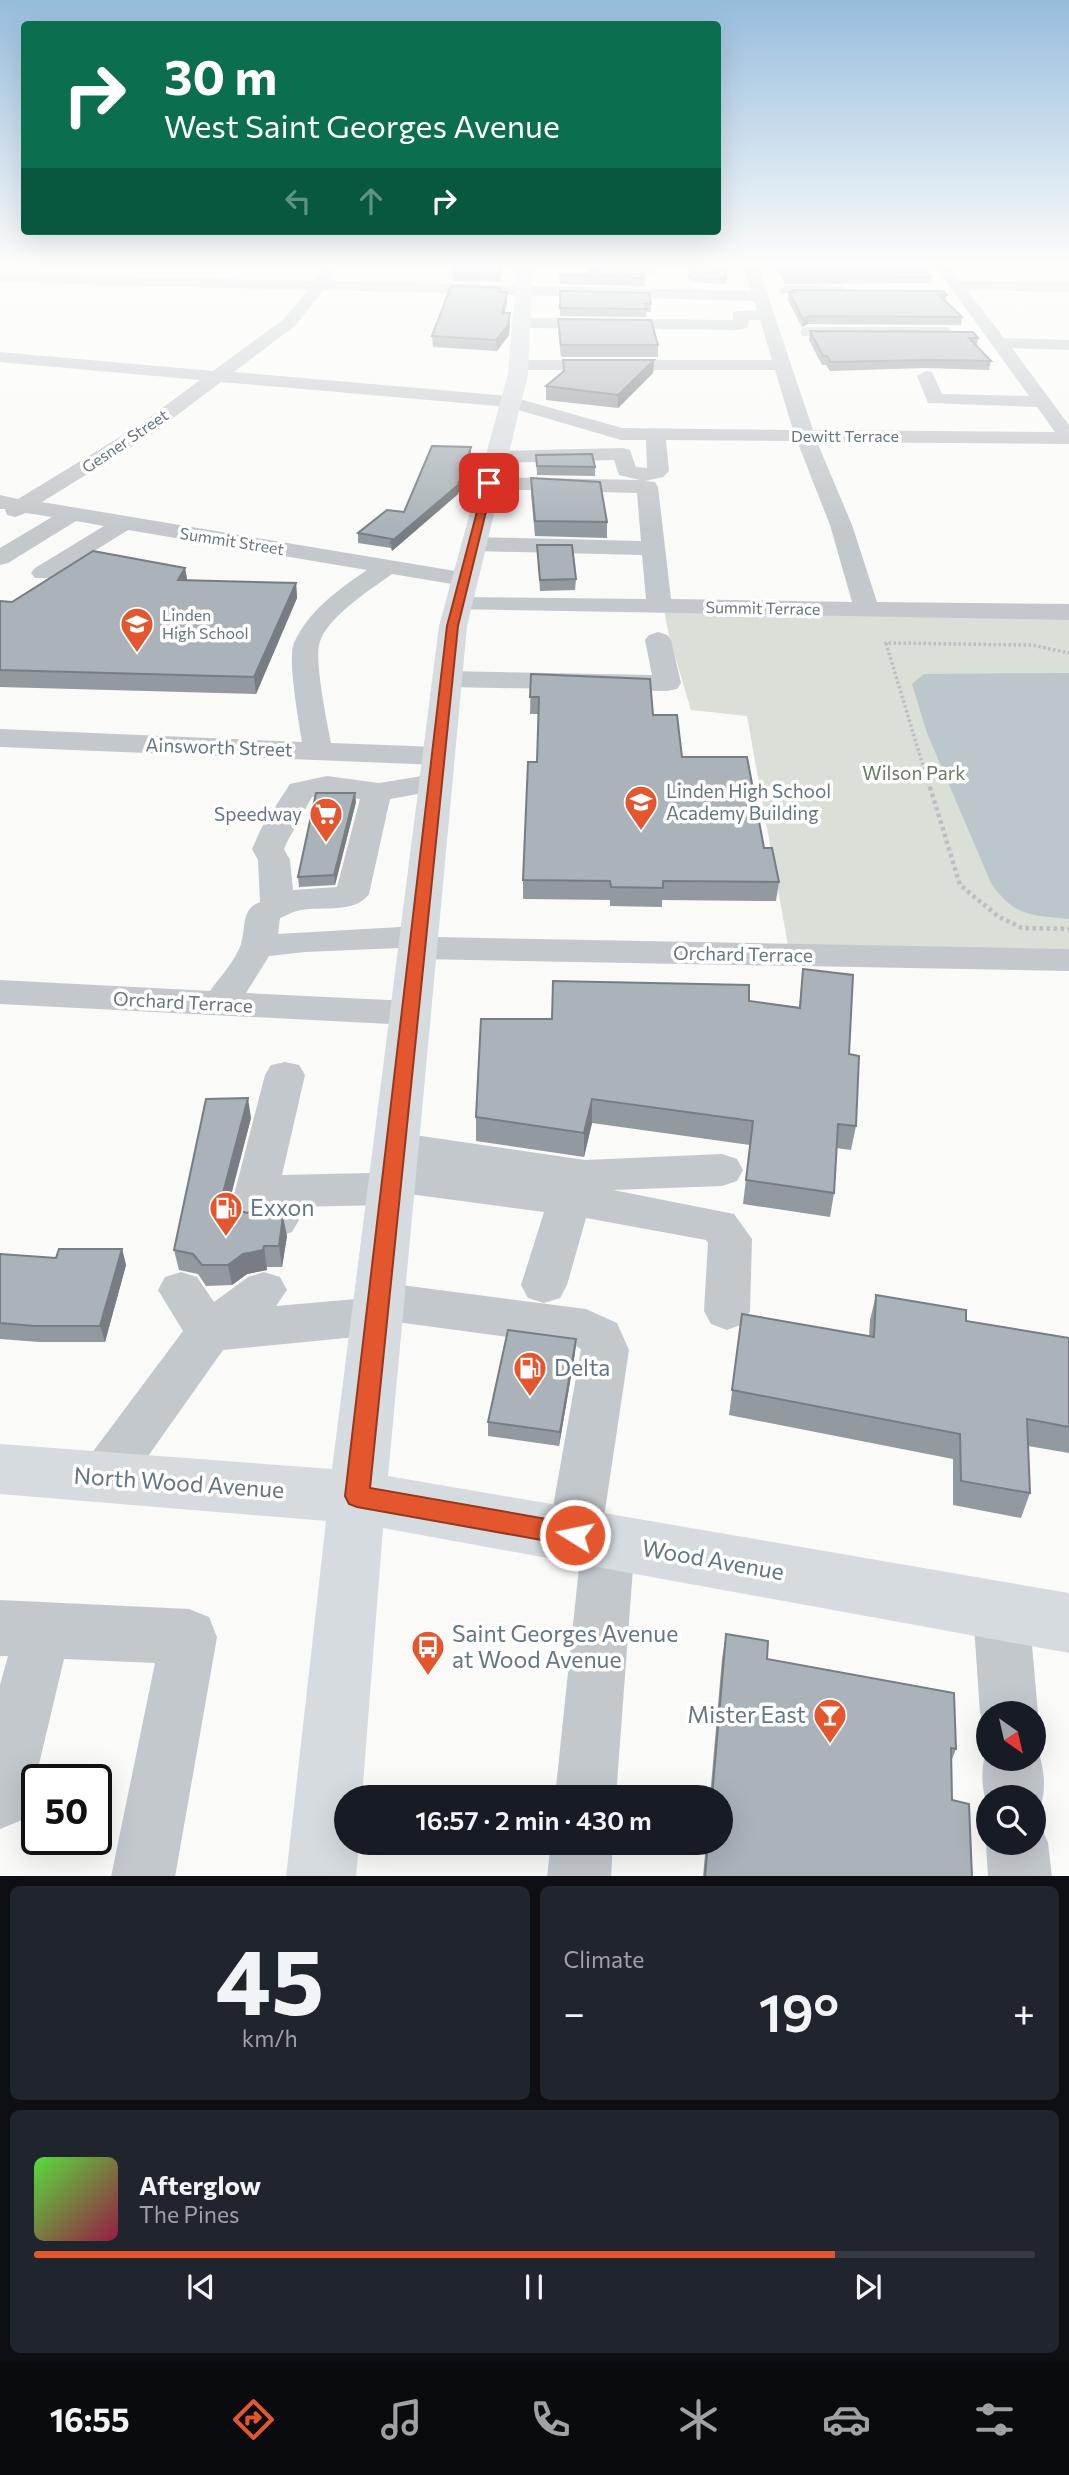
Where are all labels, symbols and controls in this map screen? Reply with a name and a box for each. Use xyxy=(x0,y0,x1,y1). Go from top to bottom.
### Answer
text: 30 m xyxy=(164,45,277,105)
icon: right xyxy=(49,49,140,140)
text: West Saint Georges Avenue xyxy=(164,105,560,145)
icon: left xyxy=(279,182,317,220)
icon: ahead xyxy=(352,182,390,220)
icon: right xyxy=(425,182,463,220)
street label: Gesner Street xyxy=(78,405,172,476)
street label: Dewitt Terrace xyxy=(791,426,899,445)
pin xyxy=(459,453,519,513)
icon: arrive xyxy=(470,464,508,502)
street label: Summit Street xyxy=(179,523,286,558)
street label: Summit Terrace xyxy=(705,597,821,618)
school or university icon: Linden High School xyxy=(118,605,156,654)
place label: Linden High School xyxy=(162,605,249,642)
street label: Ainsworth Street xyxy=(145,732,293,761)
park label: Wilson Park xyxy=(862,761,966,784)
place label: Linden High School Academy Building xyxy=(666,779,831,824)
school or university icon: Linden High School Academy Building xyxy=(622,783,660,832)
supermarket icon: Speedway xyxy=(307,795,345,844)
place label: Speedway xyxy=(214,802,302,825)
street label: Orchard Terrace xyxy=(673,941,813,966)
street label: Orchard Terrace xyxy=(113,986,254,1017)
fuel station icon: Exxon xyxy=(207,1189,245,1238)
place label: Exxon xyxy=(250,1193,315,1221)
fuel station icon: Delta xyxy=(511,1349,549,1398)
place label: Delta xyxy=(554,1353,610,1381)
street label: North Wood Avenue xyxy=(73,1461,285,1503)
position arrow xyxy=(538,1498,612,1572)
street label: Wood Avenue xyxy=(640,1533,786,1585)
place label: Saint Georges Avenue at Wood Avenue xyxy=(452,1619,678,1673)
bus stop icon: Saint Georges Avenue at Wood Avenue xyxy=(409,1628,447,1677)
bar icon: Mister East xyxy=(811,1696,849,1745)
place label: Mister East xyxy=(687,1700,806,1728)
north arrow xyxy=(976,1701,1046,1771)
map controls xyxy=(976,1701,1046,1855)
speed limit sign: 50 xyxy=(21,1764,112,1855)
button: search xyxy=(976,1785,1046,1855)
text: 16:57 · 2 min · 430 m xyxy=(415,1804,652,1835)
text: 45 xyxy=(215,1922,324,2034)
text: Climate xyxy=(564,1945,645,1973)
text: 19° xyxy=(759,1979,839,2043)
text: − xyxy=(564,1988,585,2035)
text: + xyxy=(1013,1988,1035,2035)
text: km/h xyxy=(242,2024,298,2052)
text: Afterglow xyxy=(139,2169,261,2200)
text: The Pines xyxy=(139,2200,240,2228)
icon: previous xyxy=(182,2268,220,2306)
icon: pause xyxy=(515,2268,553,2306)
icon: next xyxy=(849,2268,887,2306)
icon: directions xyxy=(229,2395,278,2444)
icon: music xyxy=(377,2395,426,2444)
icon: phone xyxy=(526,2395,575,2444)
icon: climate xyxy=(674,2395,723,2444)
icon: car xyxy=(822,2395,871,2444)
icon: filters xyxy=(970,2395,1019,2444)
text: 16:55 xyxy=(50,2399,130,2439)

